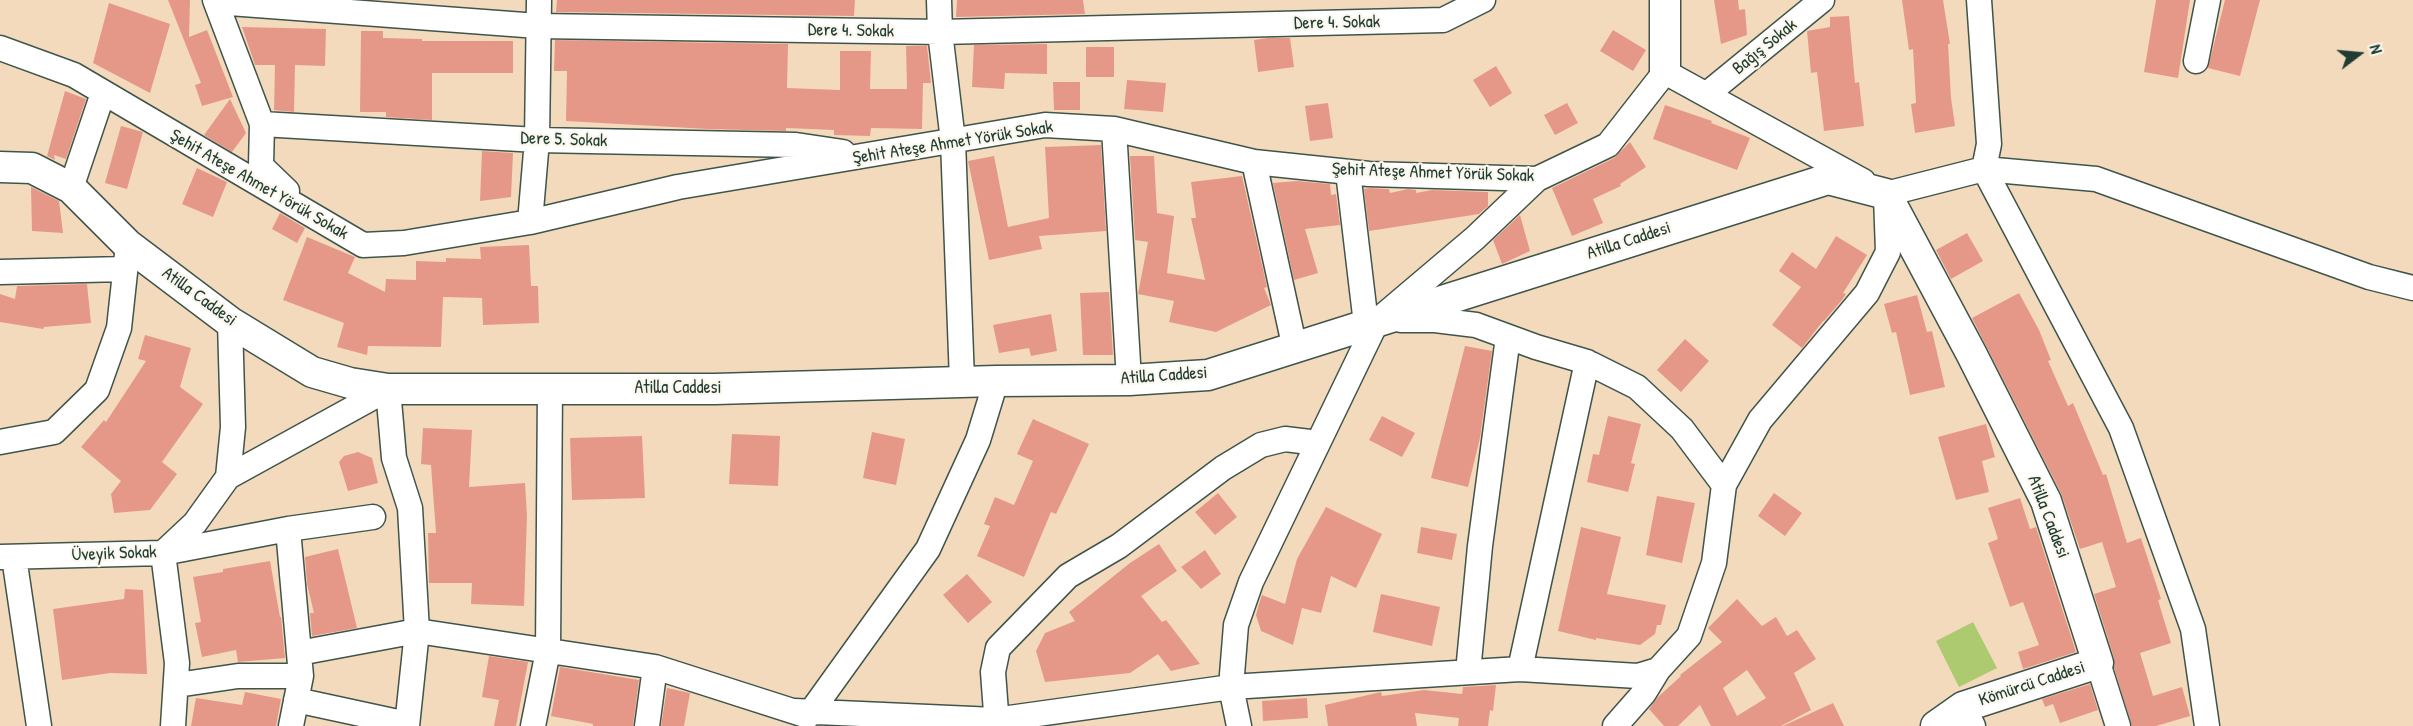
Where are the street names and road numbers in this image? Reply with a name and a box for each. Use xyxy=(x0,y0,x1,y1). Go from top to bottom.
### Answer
street label: Dere 4. Sokak xyxy=(1294,11,1380,35)
street label: Bağış Sokak xyxy=(1728,14,1802,80)
street label: Dere 4. Sokak xyxy=(808,19,894,43)
street label: Şehit Ateşe Ahmet Yörük Sokak xyxy=(851,117,1055,169)
street label: Şehit Ateşe Ahmet Yörük Sokak xyxy=(166,125,352,245)
street label: Dere 5. Sokak xyxy=(520,128,608,152)
street label: Şehit Ateşe Ahmet Yörük Sokak xyxy=(1332,159,1534,187)
street label: Atilla Caddesi xyxy=(1584,217,1674,265)
street label: Atilla Caddesi xyxy=(157,263,241,331)
street label: Atilla Caddesi xyxy=(1120,362,1208,390)
street label: Atilla Caddesi xyxy=(634,377,722,399)
street label: Atilla Caddesi xyxy=(2022,472,2074,562)
street label: Üveyik Sokak xyxy=(71,542,157,566)
street label: Kömürcü Caddesi xyxy=(1976,657,2088,711)

